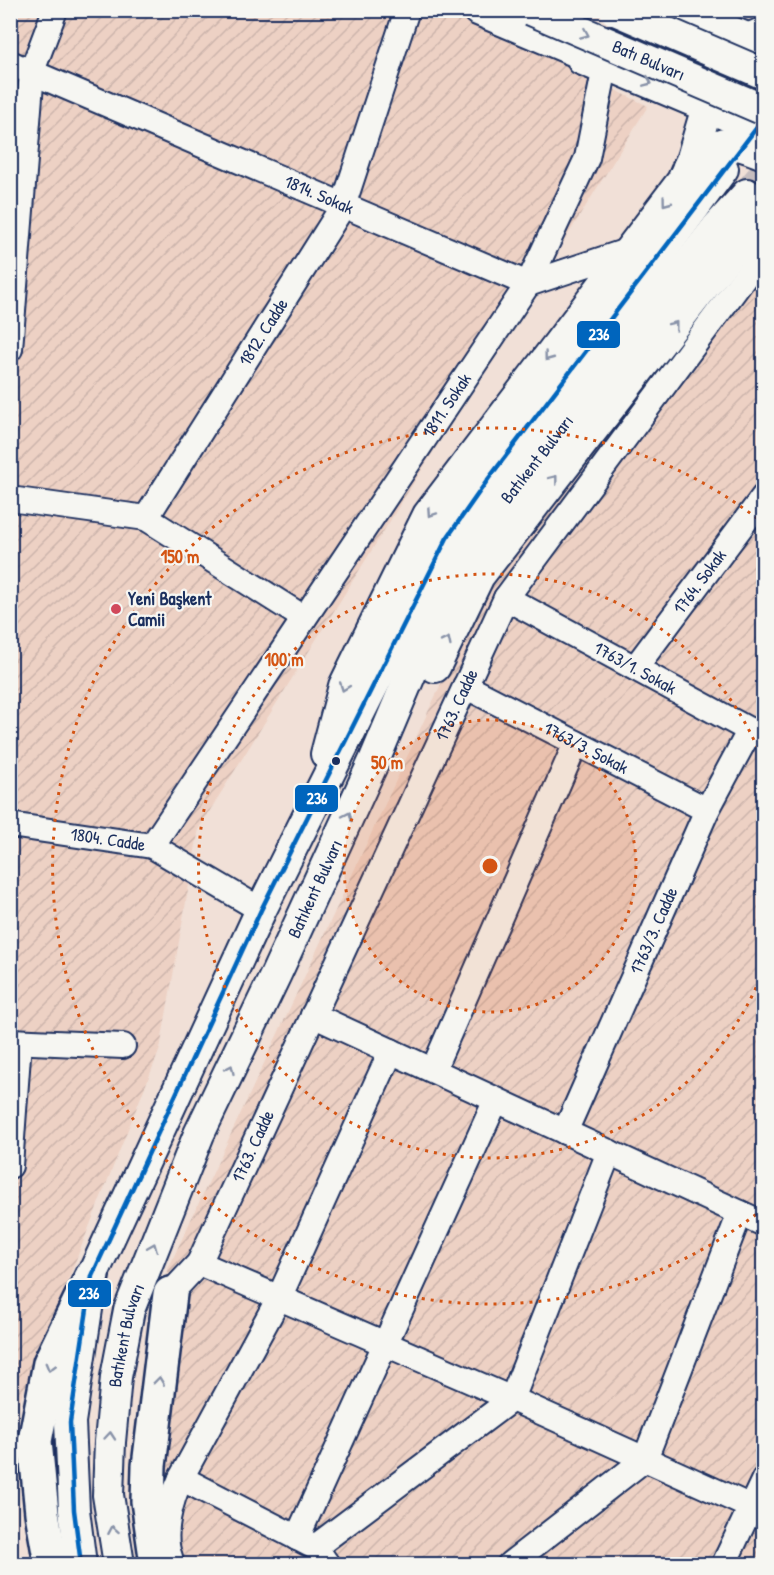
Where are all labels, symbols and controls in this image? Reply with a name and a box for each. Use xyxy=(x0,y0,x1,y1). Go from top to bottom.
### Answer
one-way arrow xyxy=(579,26,590,38)
street label: Batı Bulvarı xyxy=(609,33,689,87)
one-way arrow xyxy=(642,75,653,87)
street label: 1814. Sokak xyxy=(281,169,358,220)
one-way arrow xyxy=(663,196,674,207)
street label: 1812. Cadde xyxy=(232,293,294,371)
line badge: 236 xyxy=(576,320,621,349)
one-way arrow xyxy=(666,321,677,332)
text: 236 xyxy=(588,323,610,345)
one-way arrow xyxy=(545,351,556,362)
street label: 1811. Sokak xyxy=(416,368,477,443)
street label: Batıkent Bulvarı xyxy=(494,409,579,508)
one-way arrow xyxy=(547,475,558,486)
one-way arrow xyxy=(427,506,438,517)
street label: 1764. Sokak xyxy=(667,543,732,619)
text: 150 m xyxy=(161,544,199,569)
place label: Yeni Başkent Camii xyxy=(128,586,212,632)
marker: Yeni Başkent Camii xyxy=(109,602,123,616)
street label: 1763/1. Sokak xyxy=(590,635,682,701)
one-way arrow xyxy=(440,636,451,647)
text: 100 m xyxy=(264,647,304,672)
street label: 1763. Cadde xyxy=(429,665,484,745)
one-way arrow xyxy=(339,681,352,692)
street label: 1763/3. Sokak xyxy=(540,715,633,780)
text: 50 m xyxy=(371,750,403,775)
unlabelled marker xyxy=(330,755,342,767)
line badge: 236 xyxy=(294,784,339,813)
text: 236 xyxy=(306,787,328,809)
one-way arrow xyxy=(341,811,353,822)
street label: 1804. Cadde xyxy=(69,821,147,857)
street label: Batıkent Bulvarı xyxy=(281,835,348,942)
centre of rings xyxy=(480,856,500,876)
street label: 1763/3. Cadde xyxy=(623,883,683,978)
one-way arrow xyxy=(223,1064,235,1075)
street label: 1763. Cadde xyxy=(225,1106,280,1186)
one-way arrow xyxy=(146,1243,158,1254)
line badge: 236 xyxy=(67,1279,112,1308)
street label: Batıkent Bulvarı xyxy=(102,1280,150,1388)
text: 236 xyxy=(78,1282,100,1304)
one-way arrow xyxy=(44,1362,57,1372)
one-way arrow xyxy=(153,1377,165,1386)
one-way arrow xyxy=(103,1432,116,1441)
one-way arrow xyxy=(108,1525,120,1534)

